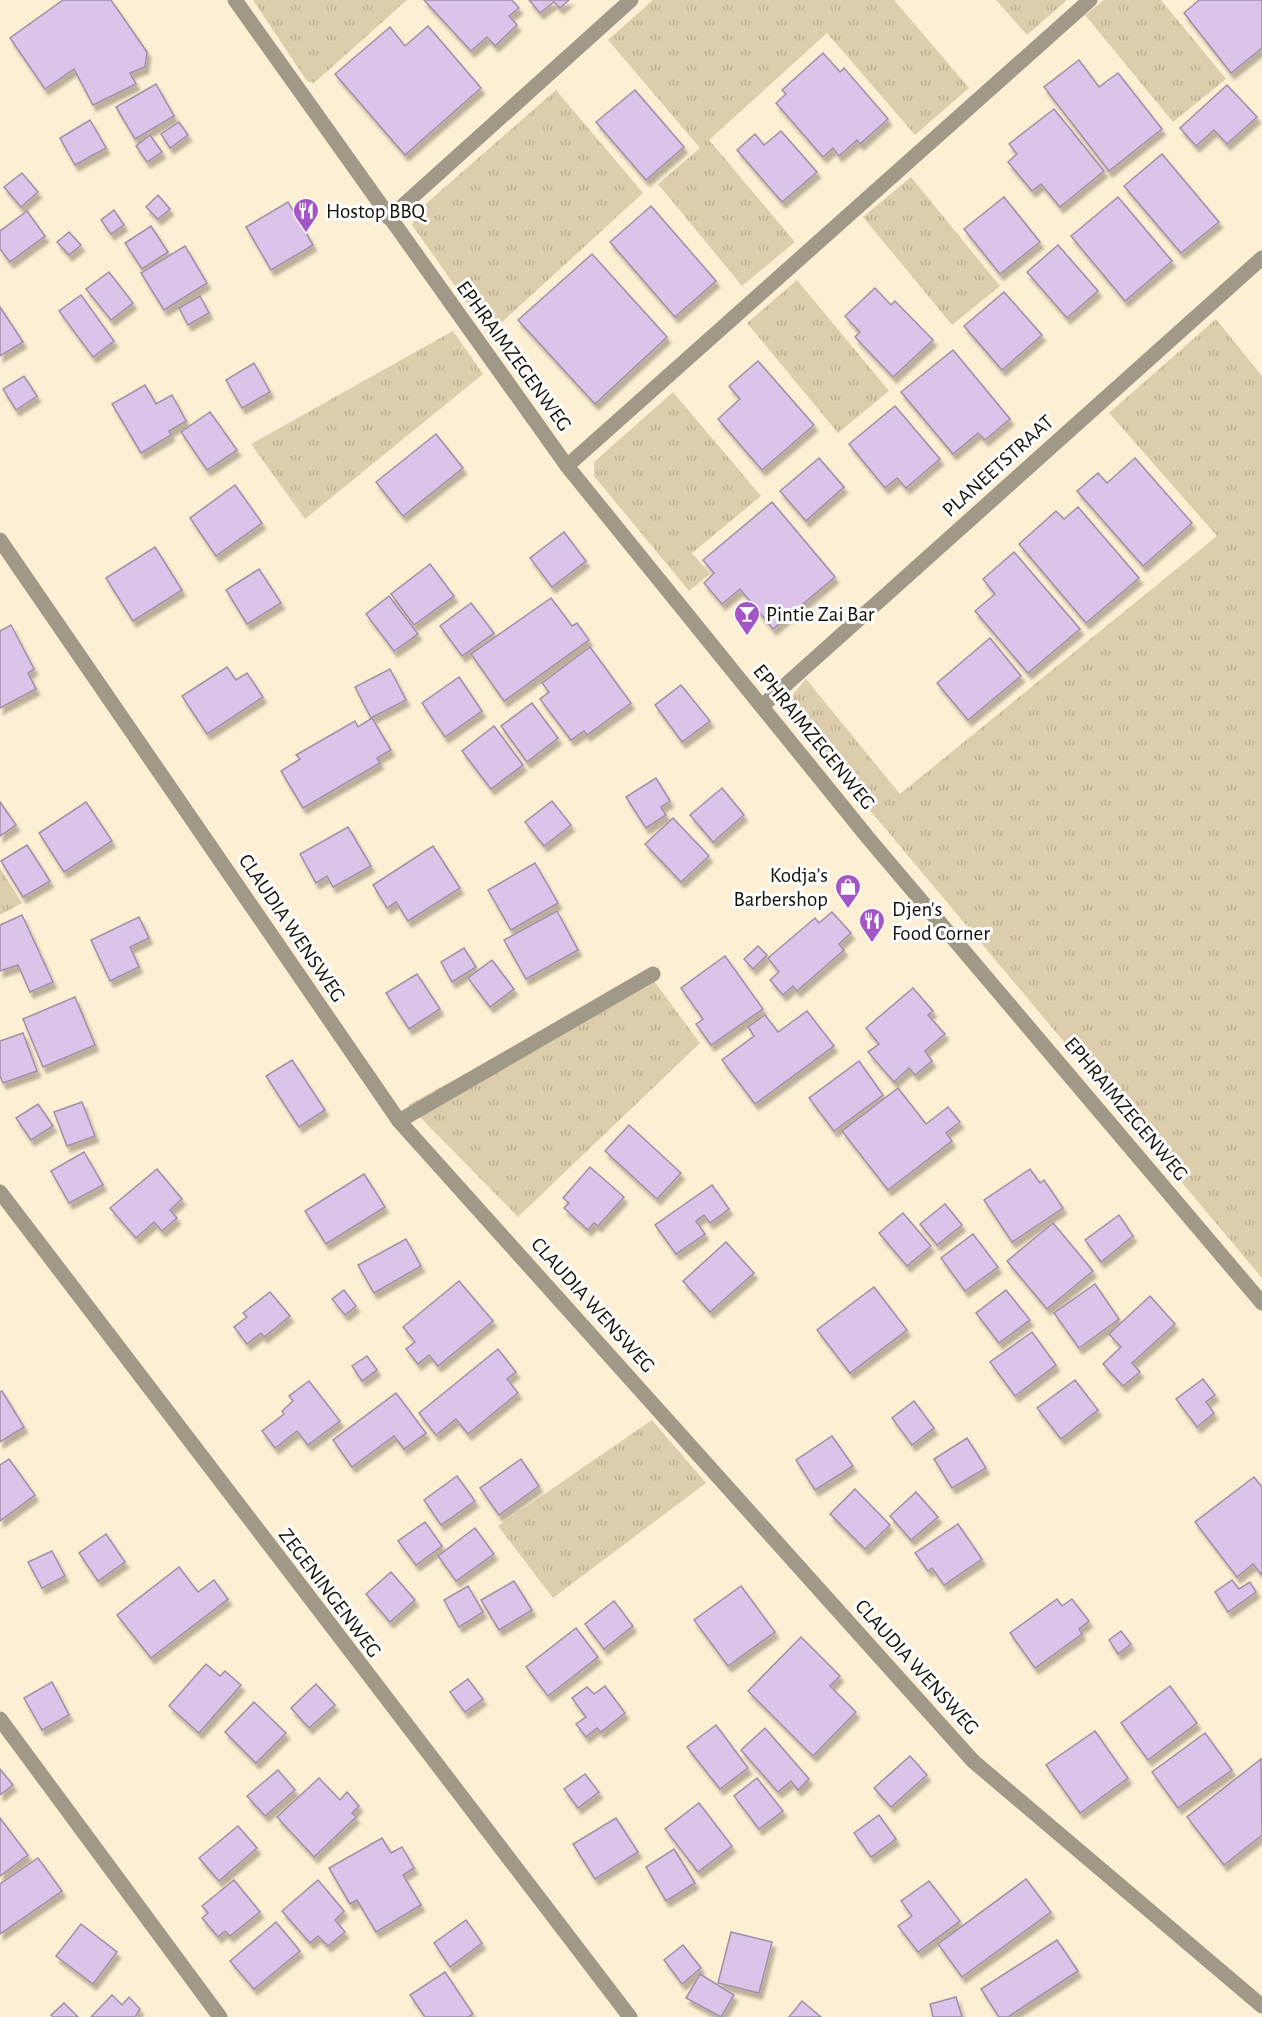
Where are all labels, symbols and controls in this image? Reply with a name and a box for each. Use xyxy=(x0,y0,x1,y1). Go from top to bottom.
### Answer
restaurant icon: Hostop BBQ xyxy=(291,196,321,234)
place label: Hostop BBQ xyxy=(326,201,427,222)
street label: EPHRAIMZEGENWEG xyxy=(453,277,575,435)
street label: PLANEETSTRAAT xyxy=(938,411,1058,521)
bar icon: Pintie Zai Bar xyxy=(732,599,762,637)
place label: Pintie Zai Bar xyxy=(766,604,875,625)
street label: EPHRAIMZEGENWEG xyxy=(749,660,879,814)
street label: CLAUDIA WENSWEG xyxy=(235,850,349,1006)
place label: Kodja’s Barbershop xyxy=(733,865,828,910)
shop icon: Kodja’s Barbershop xyxy=(833,872,863,910)
place label: Djen's Food Corner xyxy=(892,899,990,944)
restaurant icon: Djen's Food Corner xyxy=(857,906,887,944)
street label: EPHRAIMZEGENWEG xyxy=(1060,1033,1192,1185)
street label: CLAUDIA WENSWEG xyxy=(527,1233,659,1377)
street label: ZEGENINGENWEG xyxy=(275,1525,385,1661)
street label: CLAUDIA WENSWEG xyxy=(851,1595,983,1739)

